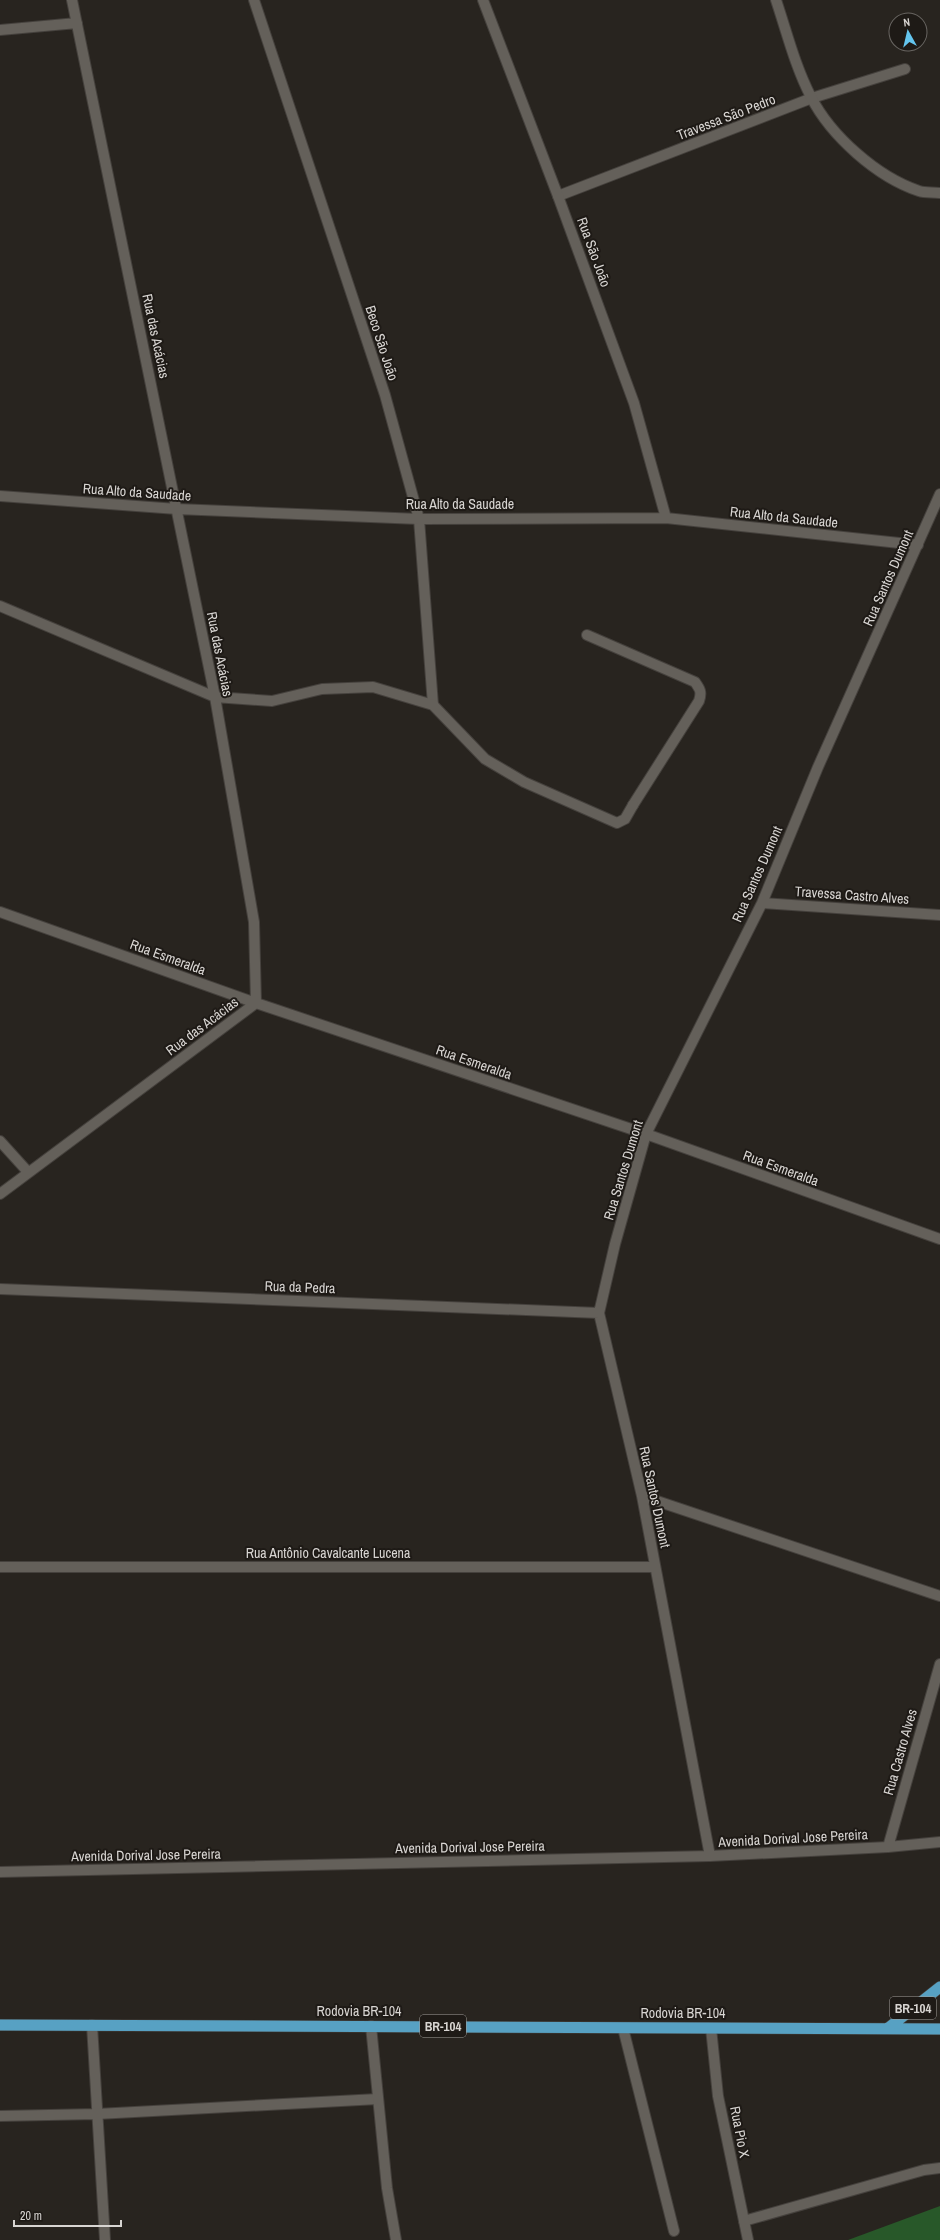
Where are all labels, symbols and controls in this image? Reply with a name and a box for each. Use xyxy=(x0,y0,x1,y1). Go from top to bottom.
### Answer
north arrow xyxy=(888,12,928,52)
text: N xyxy=(902,15,911,29)
street label: Travessa São Pedro xyxy=(674,90,778,144)
street label: Rua São João xyxy=(573,215,615,289)
street label: Rua das Acácias xyxy=(138,292,174,380)
street label: Beco São João xyxy=(361,303,403,383)
street label: Rua Alto da Saudade xyxy=(82,479,192,505)
street label: Rua Alto da Saudade xyxy=(406,495,514,513)
street label: Rua Alto da Saudade xyxy=(729,502,839,532)
street label: Rua Santos Dumont xyxy=(859,527,917,629)
street label: Rua das Acácias xyxy=(203,610,237,698)
street label: Rua Santos Dumont xyxy=(728,823,786,925)
street label: Travessa Castro Alves xyxy=(794,882,910,908)
street label: Rua Esmeralda xyxy=(128,935,209,979)
street label: Rua das Acácias xyxy=(162,993,242,1059)
street label: Rua Esmeralda xyxy=(434,1041,515,1084)
street label: Rua Santos Dumont xyxy=(599,1118,647,1222)
street label: Rua Esmeralda xyxy=(741,1146,822,1190)
street label: Rua da Pedra xyxy=(264,1277,336,1297)
street label: Rua Santos Dumont xyxy=(635,1445,675,1549)
street label: Rua Antônio Cavalcante Lucena xyxy=(246,1544,411,1562)
street label: Rua Castro Alves xyxy=(879,1707,921,1797)
street label: Avenida Dorival Jose Pereira xyxy=(717,1825,869,1851)
street label: Avenida Dorival Jose Pereira xyxy=(394,1837,546,1857)
street label: Avenida Dorival Jose Pereira xyxy=(70,1845,222,1865)
road number: BR-104 xyxy=(890,1997,936,2019)
street label: Rodovia BR-104 xyxy=(317,2002,402,2020)
street label: Rodovia BR-104 xyxy=(641,2004,726,2022)
road number: BR-104 xyxy=(420,2015,466,2037)
street label: Rua Pio X xyxy=(726,2105,754,2160)
scale bar xyxy=(14,2202,121,2228)
text: 20 m xyxy=(20,2208,42,2224)

